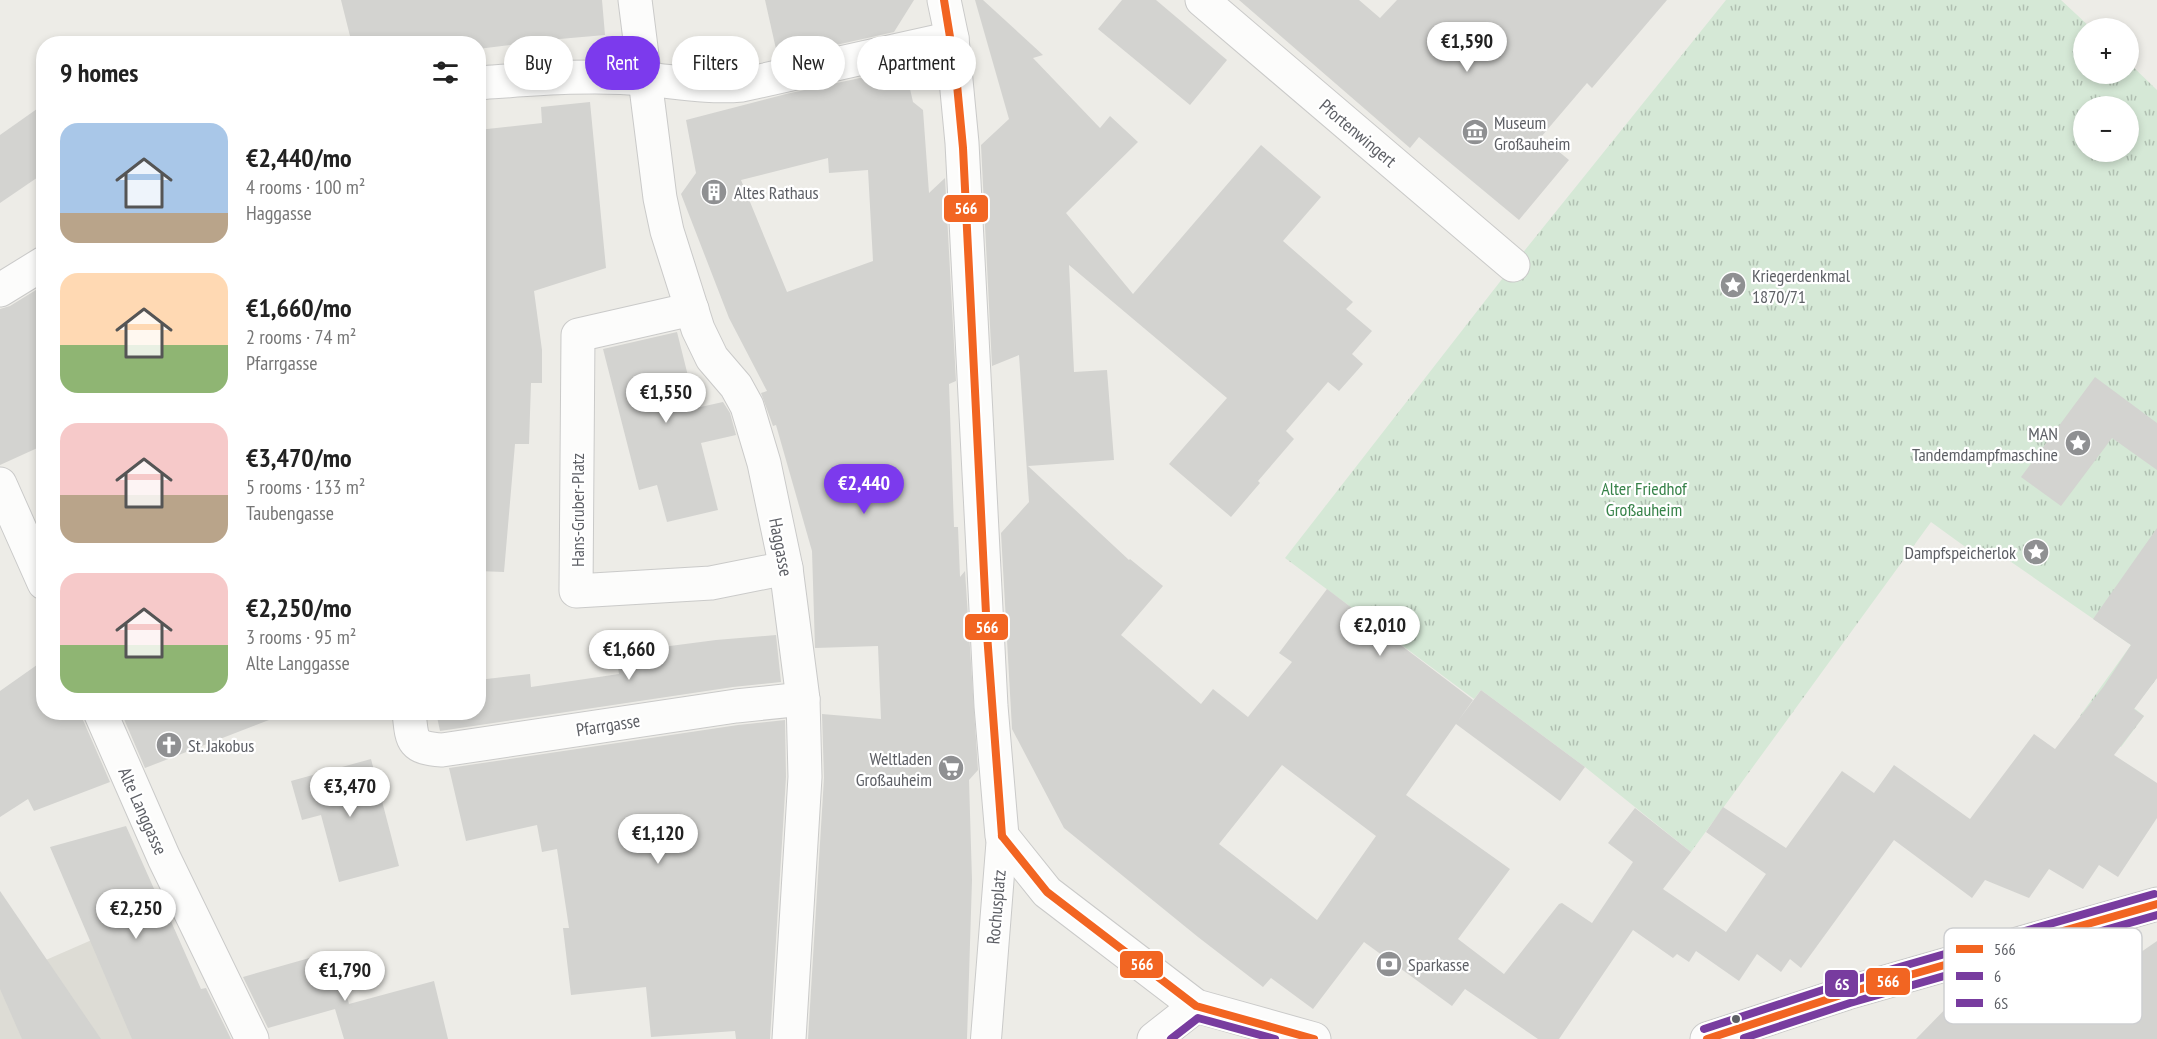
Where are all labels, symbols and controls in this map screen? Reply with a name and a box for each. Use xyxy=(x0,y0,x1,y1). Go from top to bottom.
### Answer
map controls xyxy=(2073,18,2139,162)
button: + xyxy=(2073,18,2139,84)
pin: €1,590 xyxy=(1418,22,1516,73)
text: €1,590 xyxy=(1441,28,1493,54)
chip: Buy xyxy=(504,36,573,90)
chip: Rent xyxy=(585,36,660,90)
chip: Filters xyxy=(672,36,759,90)
chip: New xyxy=(771,36,845,90)
chip: Apartment xyxy=(857,36,976,90)
text: 9 homes xyxy=(60,56,138,89)
icon: filters xyxy=(429,56,462,89)
street label: Pfortenwingert xyxy=(1315,94,1401,172)
button: − xyxy=(2073,96,2139,162)
place label: Museum Großauheim xyxy=(1494,111,1570,155)
museum icon: Museum Großauheim xyxy=(1460,117,1490,147)
text: €2,440/mo xyxy=(246,141,352,174)
icon: home xyxy=(108,147,180,219)
text: 4 rooms · 100 m² xyxy=(246,174,365,200)
building icon: Altes Rathaus xyxy=(699,177,729,207)
place label: Altes Rathaus xyxy=(734,181,819,204)
line badge: 566 xyxy=(943,194,989,223)
text: 566 xyxy=(955,198,978,218)
text: Haggasse xyxy=(246,200,312,226)
place label: Kriegerdenkmal 1870/71 xyxy=(1752,264,1851,308)
place icon: Kriegerdenkmal 1870/71 xyxy=(1718,270,1748,300)
text: €1,660/mo xyxy=(246,291,352,324)
icon: home xyxy=(108,297,180,369)
text: 2 rooms · 74 m² xyxy=(246,324,356,350)
text: Pfarrgasse xyxy=(246,350,318,376)
pin: €1,550 xyxy=(617,373,715,424)
text: €1,550 xyxy=(640,379,692,405)
place label: MAN Tandemdampfmaschine xyxy=(1912,422,2058,466)
place icon: MAN Tandemdampfmaschine xyxy=(2063,428,2093,458)
text: €3,470/mo xyxy=(246,441,352,474)
icon: home xyxy=(108,447,180,519)
street label: Hans-Gruber-Platz xyxy=(566,453,589,567)
pin: €2,440 xyxy=(815,464,913,515)
text: €2,440 xyxy=(838,470,890,496)
text: 5 rooms · 133 m² xyxy=(246,474,365,500)
park label: Alter Friedhof Großauheim xyxy=(1601,477,1688,521)
text: Taubengasse xyxy=(246,500,334,526)
street label: Haggasse xyxy=(764,516,798,578)
place icon: Dampfspeicherlok xyxy=(2021,537,2051,567)
place label: Dampfspeicherlok xyxy=(1904,541,2016,564)
text: €2,250/mo xyxy=(246,591,352,624)
icon: home xyxy=(108,597,180,669)
pin: €2,010 xyxy=(1331,606,1429,657)
text: €2,010 xyxy=(1354,612,1406,638)
line badge: 566 xyxy=(964,613,1009,641)
text: 566 xyxy=(976,617,999,637)
text: 3 rooms · 95 m² xyxy=(246,624,356,650)
pin: €1,660 xyxy=(580,630,678,681)
text: €1,660 xyxy=(603,636,655,662)
text: Alte Langgasse xyxy=(246,650,350,676)
street label: Pfarrgasse xyxy=(574,709,642,741)
church icon: St. Jakobus xyxy=(154,730,184,760)
place label: St. Jakobus xyxy=(188,734,254,757)
place label: Weltladen Großauheim xyxy=(856,747,932,791)
supermarket icon: Weltladen Großauheim xyxy=(936,753,966,783)
street label: Alte Langgasse xyxy=(113,764,173,858)
pin: €3,470 xyxy=(301,767,399,818)
text: €3,470 xyxy=(324,773,376,799)
pin: €1,120 xyxy=(609,814,707,865)
text: €1,120 xyxy=(632,820,684,846)
street label: Rochusplatz xyxy=(981,869,1011,945)
pin: €2,250 xyxy=(87,889,185,940)
text: €2,250 xyxy=(110,895,162,921)
legend xyxy=(1944,928,2142,1024)
text: 566 xyxy=(1994,939,2016,959)
bank icon: Sparkasse xyxy=(1374,949,1404,979)
line badge: 566 xyxy=(1119,950,1164,979)
pin: €1,790 xyxy=(296,951,394,1002)
place label: Sparkasse xyxy=(1408,953,1469,976)
text: 566 xyxy=(1131,954,1154,974)
text: €1,790 xyxy=(319,957,371,983)
text: 6 xyxy=(1994,966,2001,986)
line badge: 566 xyxy=(1865,967,1911,996)
line badge: 6S xyxy=(1824,969,1859,998)
text: 566 xyxy=(1877,971,1900,991)
text: 6S xyxy=(1835,974,1849,994)
text: 6S xyxy=(1994,993,2008,1013)
unlabelled marker xyxy=(1730,1013,1742,1025)

